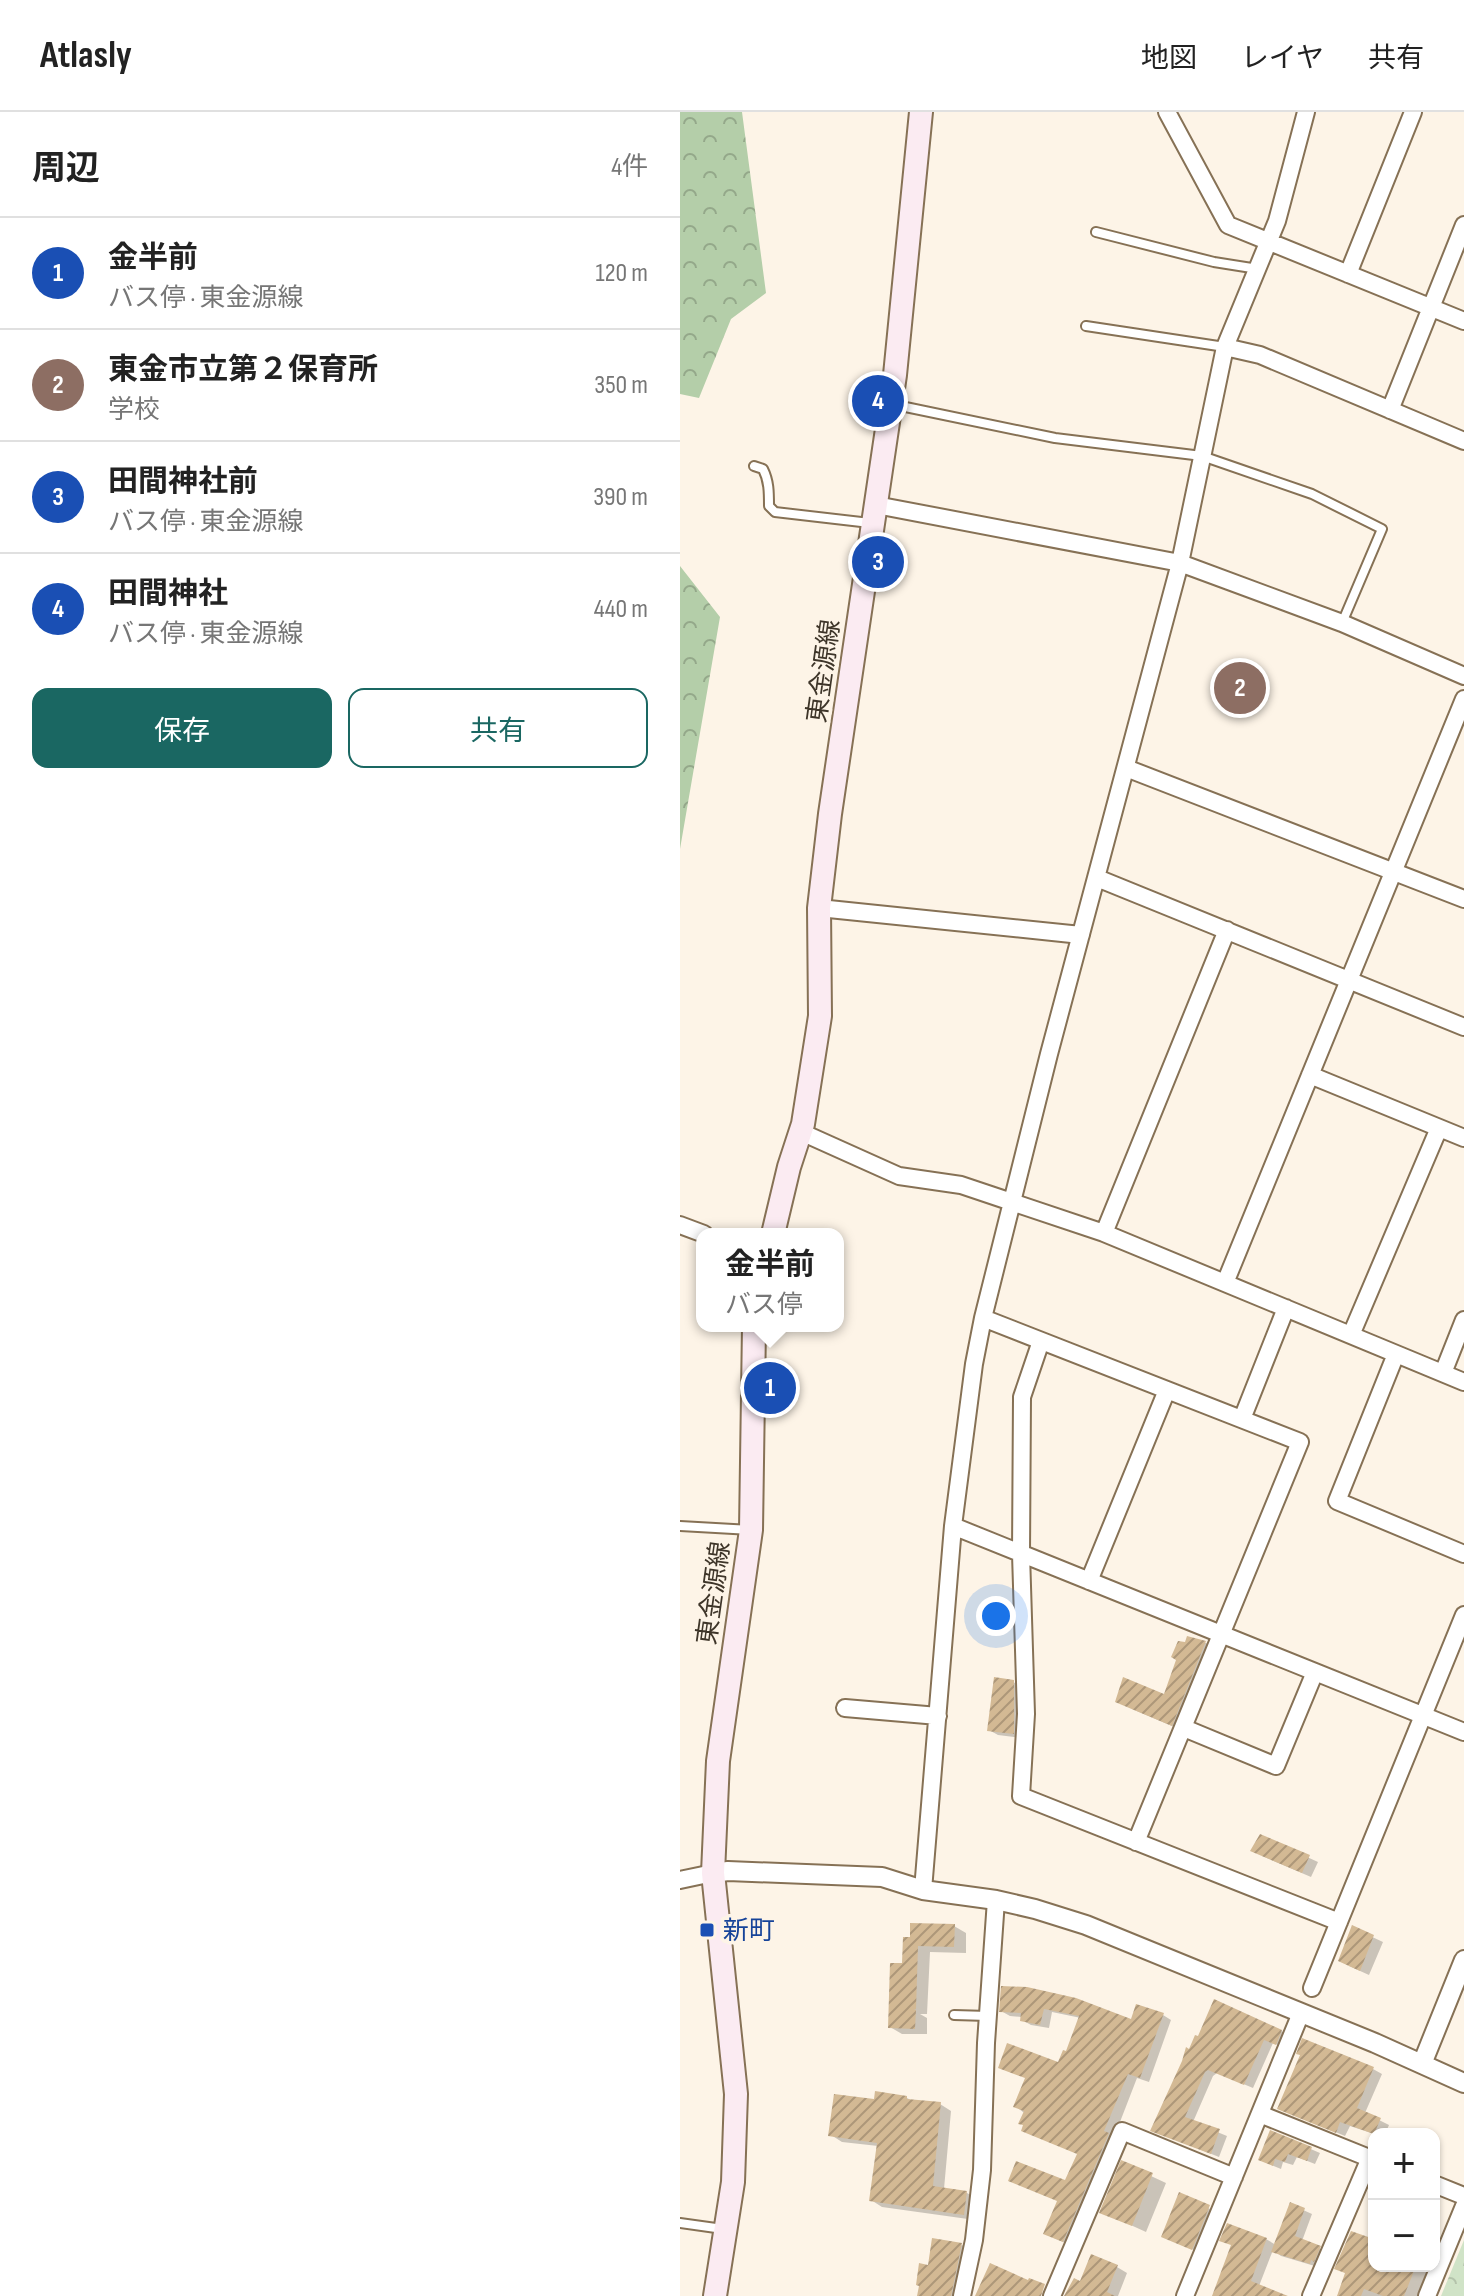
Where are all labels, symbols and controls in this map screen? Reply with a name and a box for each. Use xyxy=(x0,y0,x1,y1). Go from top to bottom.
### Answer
text: Atlasly xyxy=(40,33,132,78)
text: 地図 xyxy=(1141,42,1197,75)
text: レイヤ xyxy=(1241,42,1324,75)
text: 共有 xyxy=(1368,42,1424,75)
text: 周辺 xyxy=(32,148,100,189)
text: 4件 xyxy=(611,152,648,183)
text: 金半前 xyxy=(108,240,198,276)
text: 1 xyxy=(53,258,63,289)
text: 120 m xyxy=(595,258,648,289)
text: バス停 · 東金源線 xyxy=(108,283,303,314)
text: 東金市立第２保育所 xyxy=(108,352,378,388)
text: 2 xyxy=(52,370,64,401)
text: 350 m xyxy=(594,370,648,401)
pin: 4 xyxy=(852,371,904,431)
text: 学校 xyxy=(108,395,160,426)
text: 田間神社前 xyxy=(108,464,258,500)
text: 3 xyxy=(52,482,64,513)
text: 390 m xyxy=(593,482,648,513)
text: バス停 · 東金源線 xyxy=(108,507,303,538)
pin: 3 xyxy=(852,532,904,592)
text: 田間神社 xyxy=(108,576,228,612)
text: 4 xyxy=(52,594,64,625)
text: 440 m xyxy=(594,594,648,625)
street label: 東金源線 xyxy=(802,618,847,725)
text: バス停 · 東金源線 xyxy=(108,619,303,650)
pin: 2 xyxy=(1214,658,1266,718)
button: 保存 xyxy=(32,688,332,768)
button: 共有 xyxy=(348,688,648,768)
popup xyxy=(696,1228,844,1332)
text: 金半前 xyxy=(725,1247,815,1283)
text: バス停 xyxy=(725,1290,803,1321)
pin: 1 xyxy=(744,1358,796,1418)
street label: 東金源線 xyxy=(692,1540,737,1647)
your location xyxy=(976,1596,1016,1636)
place label: 新町 xyxy=(723,1916,775,1947)
marker: 新町 xyxy=(698,1921,716,1939)
map controls xyxy=(1368,2128,1440,2272)
button: + xyxy=(1368,2128,1440,2200)
button: − xyxy=(1368,2200,1440,2272)

